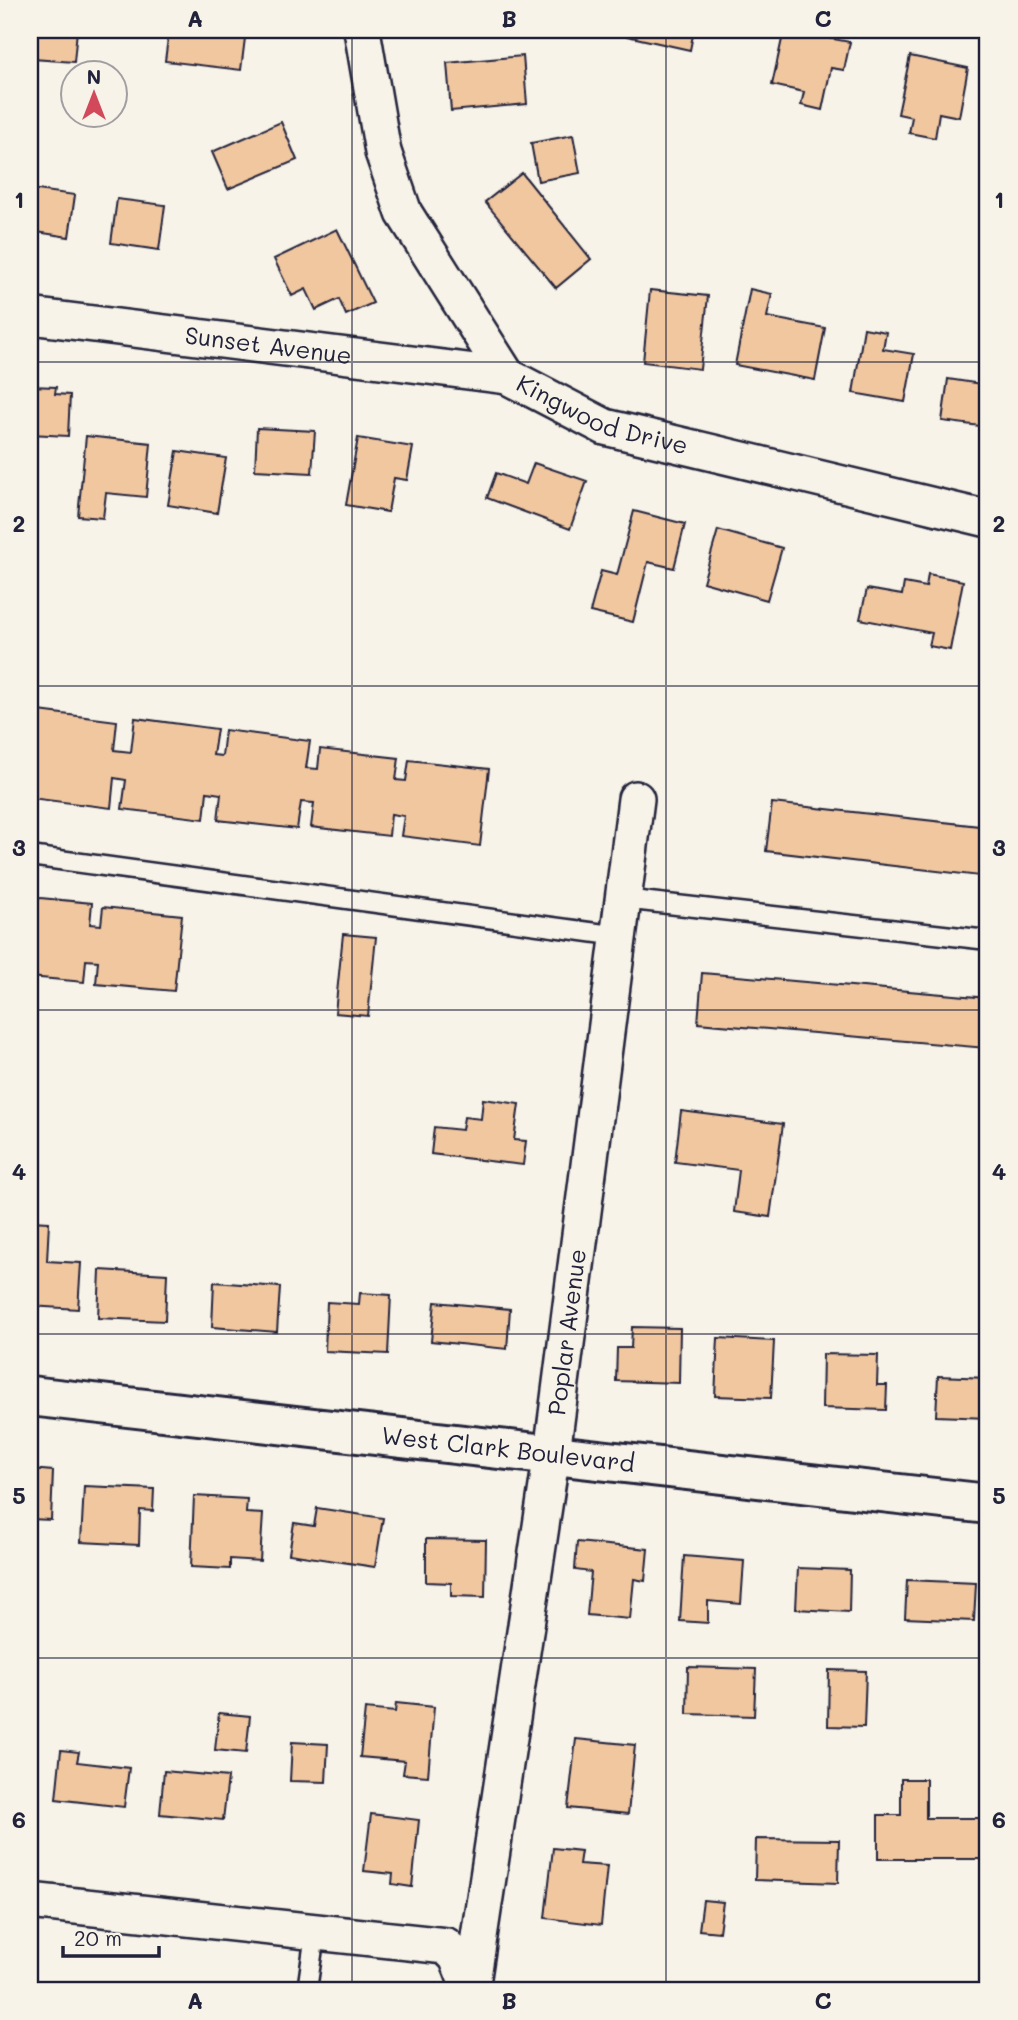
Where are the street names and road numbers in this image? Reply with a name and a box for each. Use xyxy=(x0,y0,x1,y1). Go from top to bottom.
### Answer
street label: Sunset Avenue xyxy=(183,319,353,370)
street label: Kingwood Drive xyxy=(512,367,691,460)
street label: Poplar Avenue xyxy=(540,1247,592,1417)
street label: West Clark Boulevard xyxy=(380,1419,636,1478)

